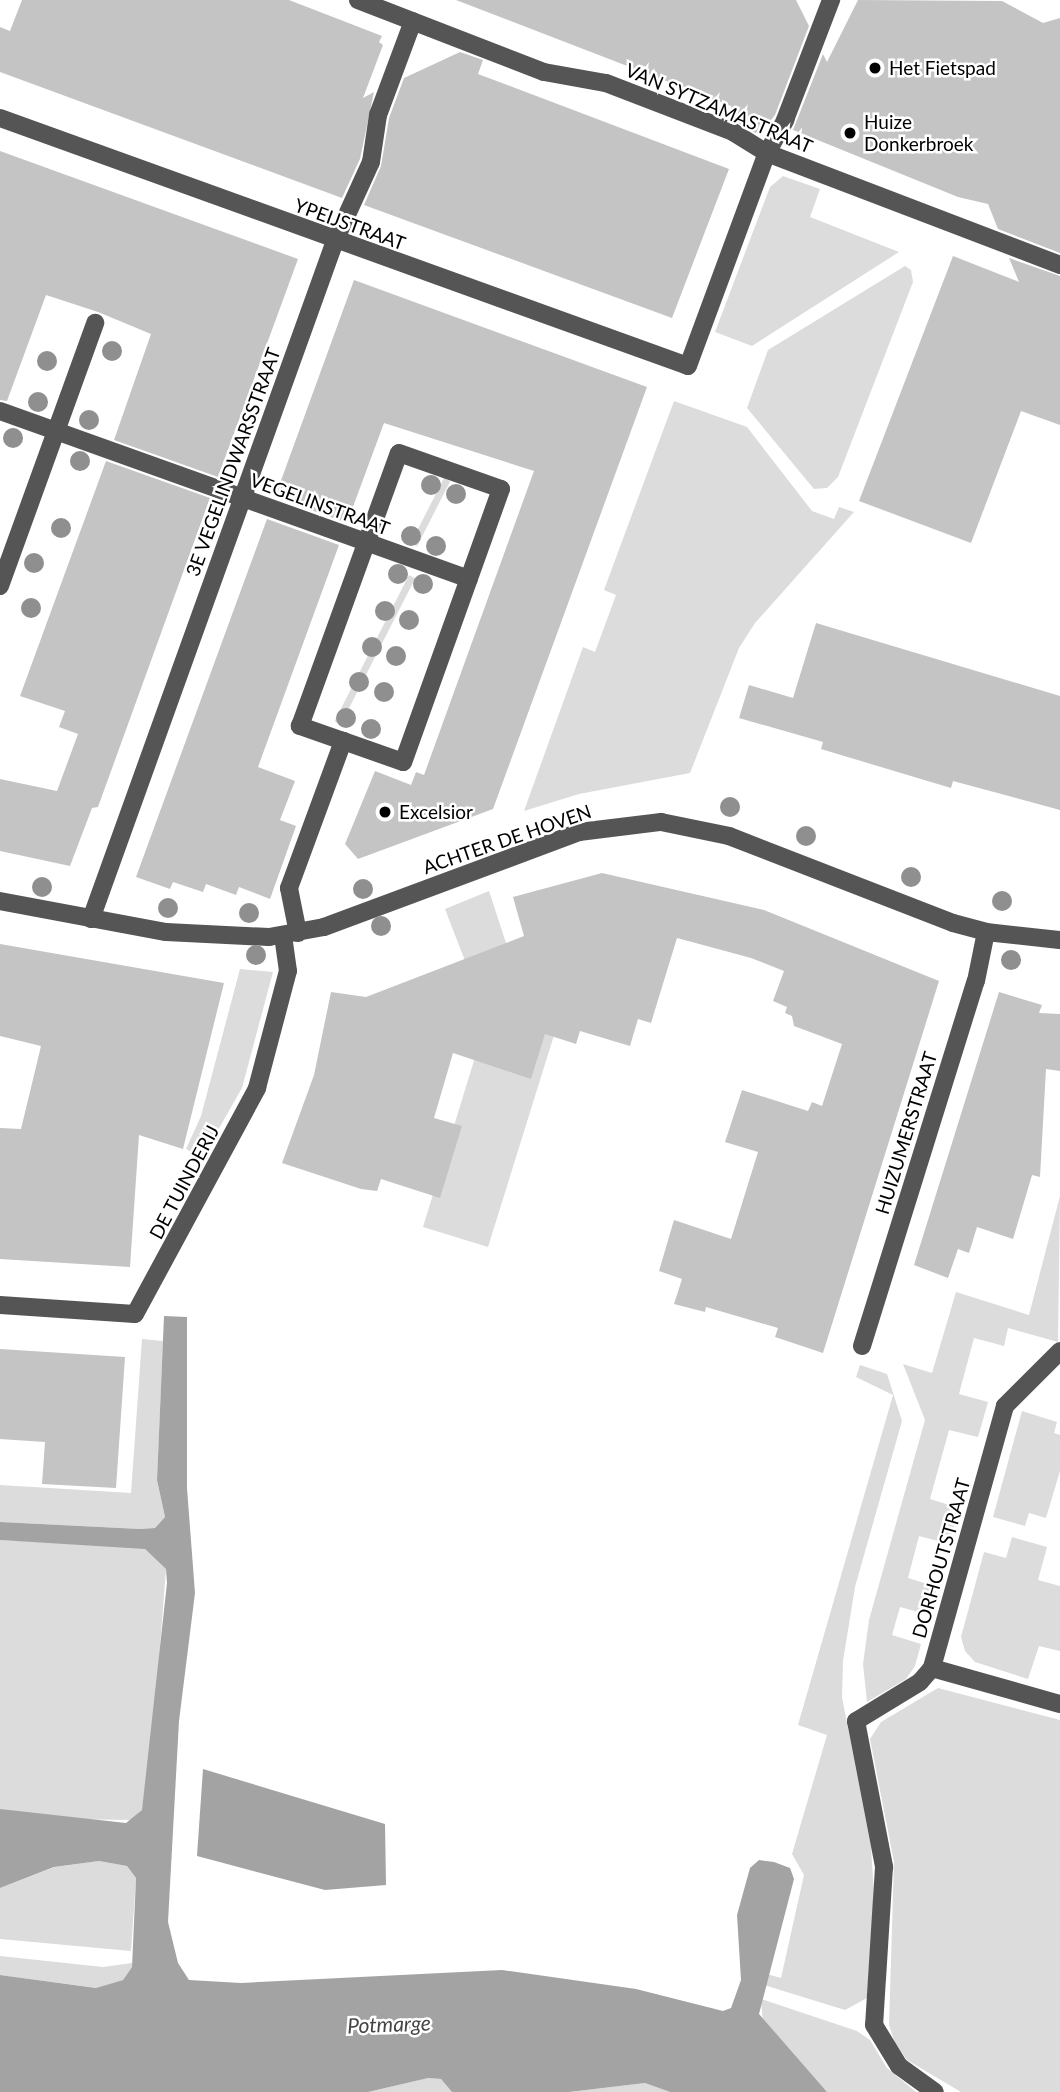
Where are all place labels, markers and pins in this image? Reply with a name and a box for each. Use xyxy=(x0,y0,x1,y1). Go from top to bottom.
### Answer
place label: Het Fietspad xyxy=(889,57,996,79)
marker: Het Fietspad xyxy=(867,60,883,76)
place label: Huize Donkerbroek xyxy=(864,111,973,155)
marker: Huize Donkerbroek xyxy=(842,125,858,141)
place label: Excelsior xyxy=(399,801,473,823)
marker: Excelsior xyxy=(377,804,393,820)

